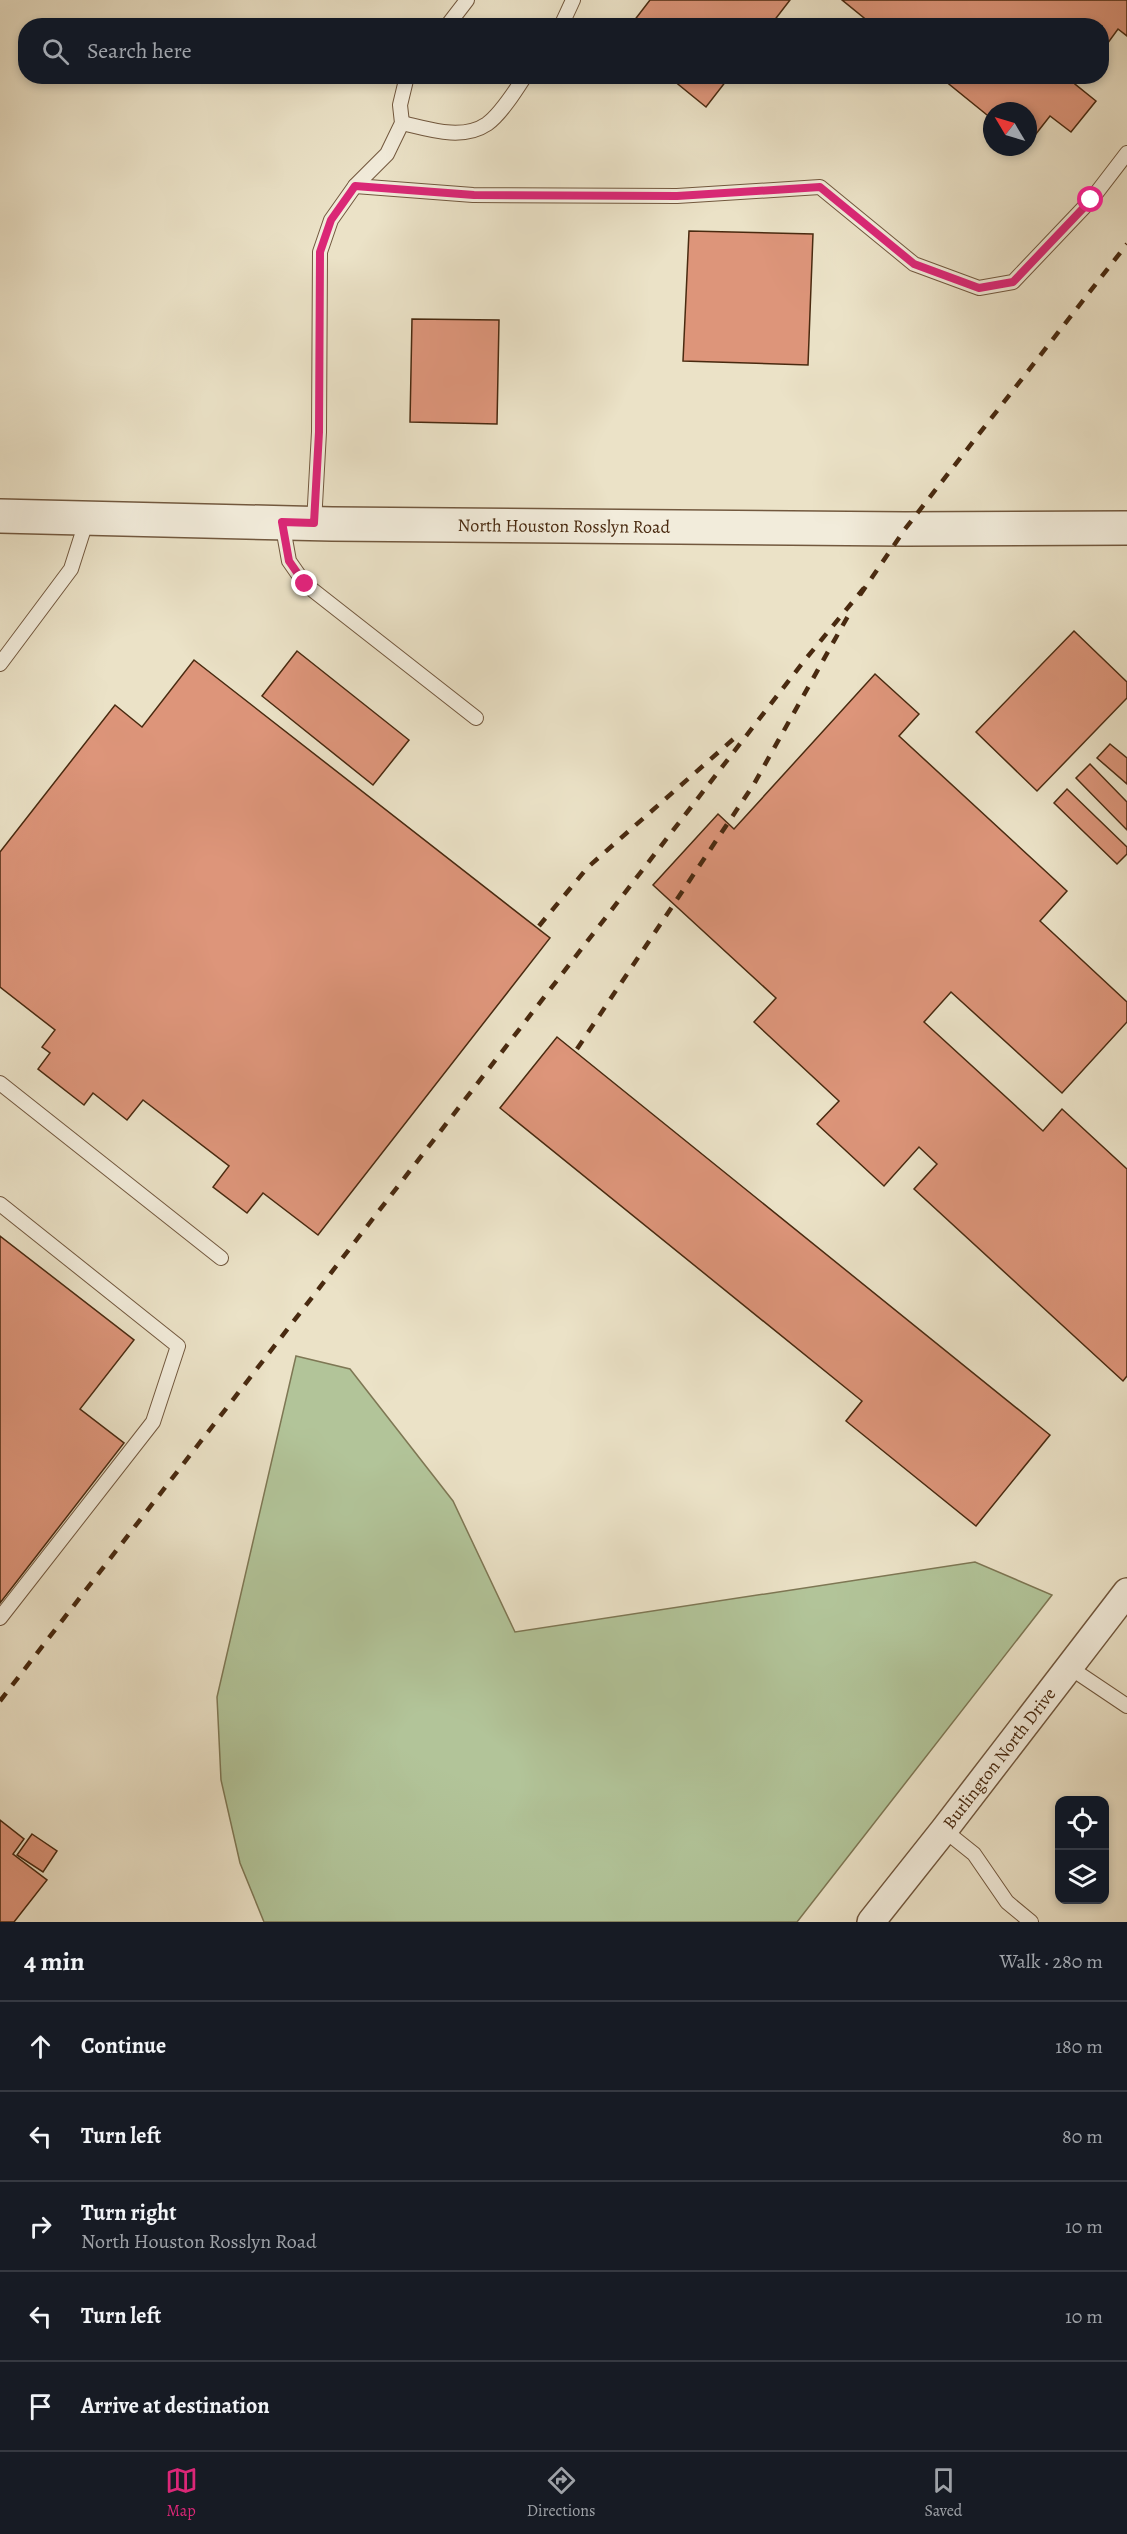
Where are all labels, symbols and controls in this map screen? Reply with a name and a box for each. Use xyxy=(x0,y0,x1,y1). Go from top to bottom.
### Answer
search box xyxy=(18,18,1109,84)
icon: search xyxy=(39,35,72,68)
text: Search here xyxy=(87,36,192,66)
north arrow xyxy=(983,102,1037,156)
route start xyxy=(1077,186,1103,212)
street label: North Houston Rosslyn Road xyxy=(458,513,671,539)
route end xyxy=(291,570,317,596)
street label: Burlington North Drive xyxy=(937,1683,1061,1834)
map controls xyxy=(1055,1796,1109,1904)
button: locate xyxy=(1055,1796,1109,1850)
button: layers xyxy=(1055,1850,1109,1904)
text: 4 min xyxy=(24,1944,85,1979)
text: Walk · 280 m xyxy=(999,1948,1103,1975)
icon: ahead xyxy=(24,2030,57,2063)
text: Continue xyxy=(81,2031,166,2061)
text: 180 m xyxy=(1055,2033,1103,2060)
icon: left xyxy=(24,2120,57,2153)
text: Turn left xyxy=(81,2121,161,2151)
text: 80 m xyxy=(1062,2123,1103,2150)
text: Turn right xyxy=(81,2198,177,2228)
icon: right xyxy=(24,2210,57,2243)
text: 10 m xyxy=(1065,2213,1103,2240)
text: North Houston Rosslyn Road xyxy=(81,2228,317,2255)
icon: left xyxy=(24,2300,57,2333)
text: Turn left xyxy=(81,2301,161,2331)
text: 10 m xyxy=(1065,2303,1103,2330)
icon: arrive xyxy=(24,2390,57,2423)
text: Arrive at destination xyxy=(81,2391,270,2421)
tab: Map xyxy=(165,2464,198,2522)
tab: Directions xyxy=(527,2464,595,2522)
tab: Saved xyxy=(924,2464,962,2522)

